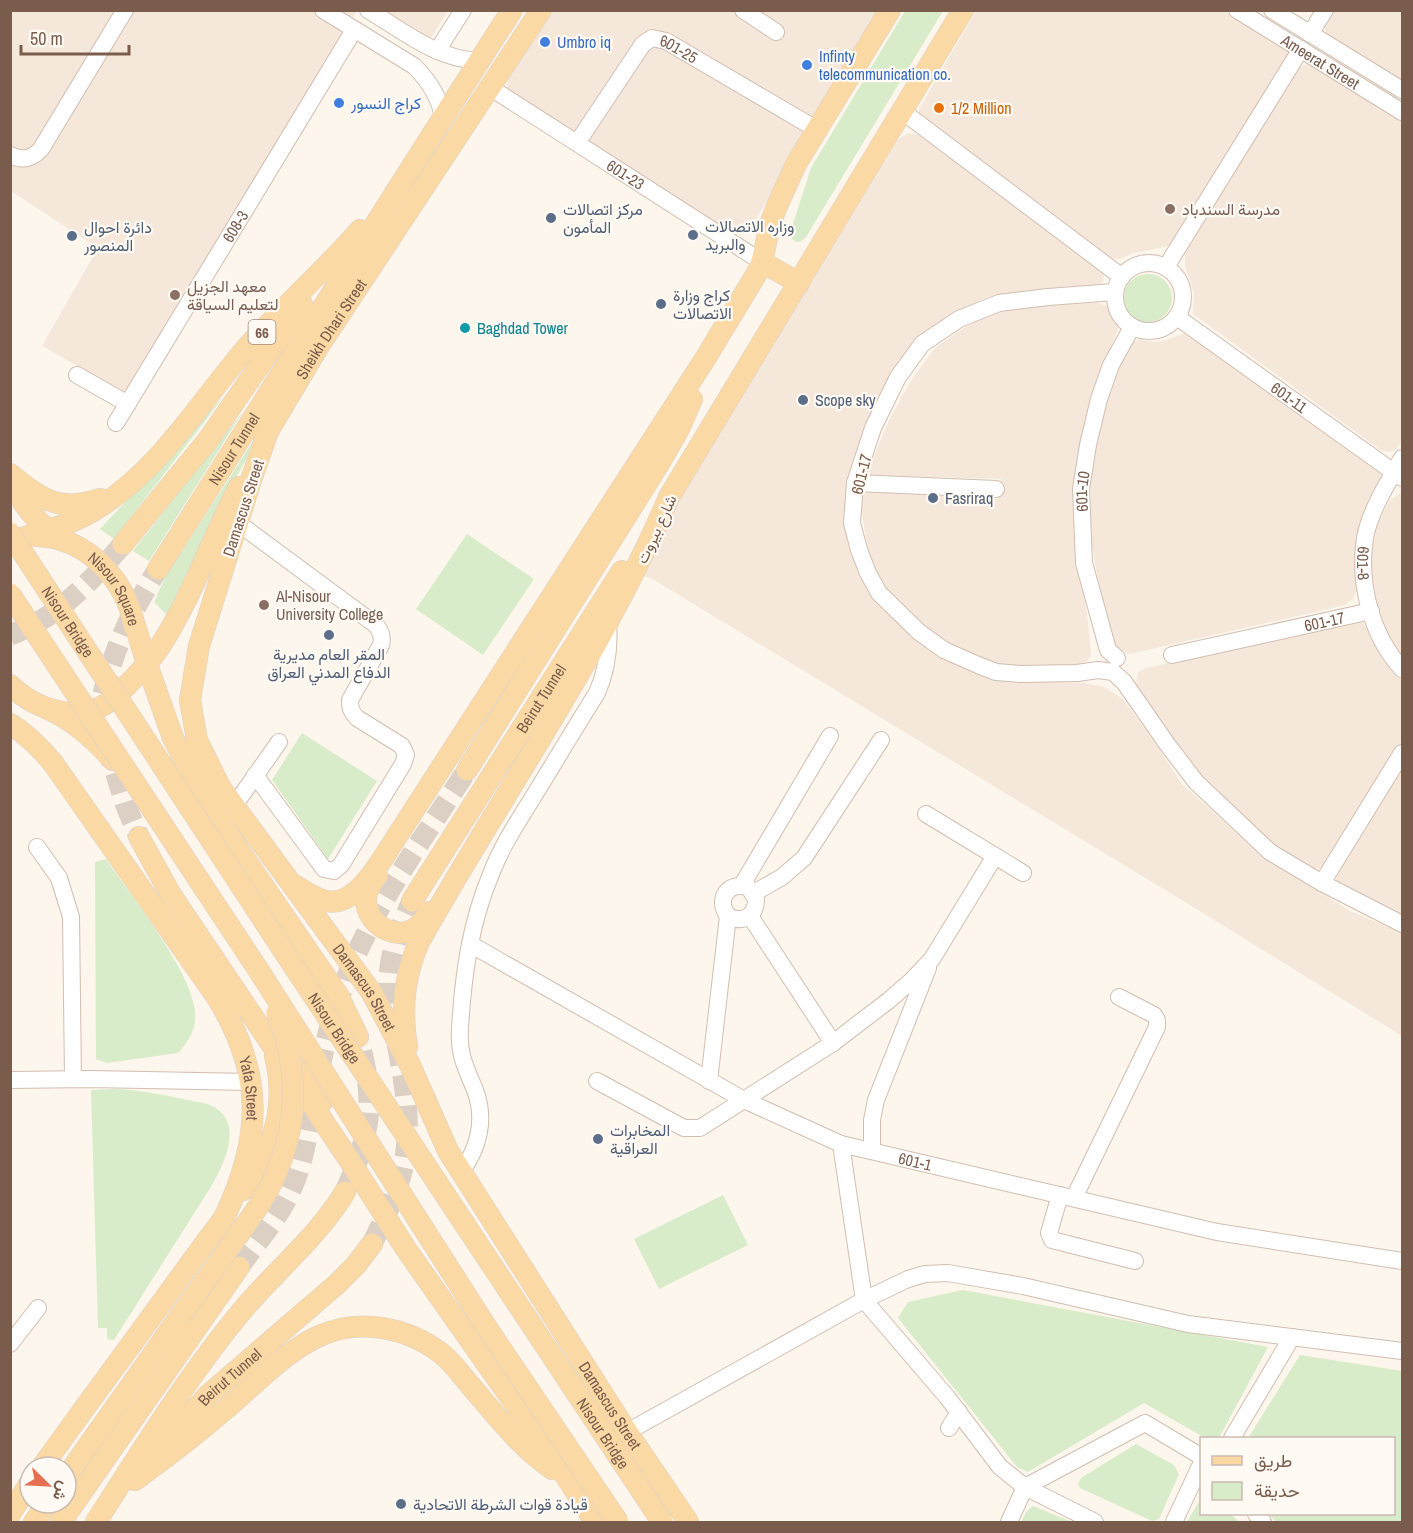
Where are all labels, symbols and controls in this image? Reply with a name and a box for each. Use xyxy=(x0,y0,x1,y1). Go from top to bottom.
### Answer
scale bar xyxy=(21,18,129,56)
text: 50 m xyxy=(30,26,63,51)
street label: Ameerat Street xyxy=(1276,28,1364,94)
street label: 601-25 xyxy=(658,29,702,68)
place label: Umbro iq xyxy=(557,31,611,53)
marker: Umbro iq xyxy=(538,35,552,49)
place label: Infinty telecommunication co. xyxy=(819,45,951,85)
marker: Infinty telecommunication co. xyxy=(800,58,814,72)
place label: كراج النسور xyxy=(350,92,421,115)
marker: كراج النسور xyxy=(332,96,346,110)
place label: 1/2 Million xyxy=(951,97,1012,119)
marker: 1/2 Million xyxy=(932,101,946,115)
street label: 601-23 xyxy=(603,154,649,195)
place label: مركز اتصالات المأمون xyxy=(563,198,643,238)
place label: مدرسة السندباد xyxy=(1182,198,1280,220)
marker: مدرسة السندباد xyxy=(1163,202,1177,216)
street label: 608-3 xyxy=(217,206,253,246)
marker: مركز اتصالات المأمون xyxy=(544,211,558,225)
place label: وزاره الاتصالات والبريد xyxy=(705,215,794,255)
place label: دائرة احوال المنصور xyxy=(83,216,152,256)
marker: وزاره الاتصالات والبريد xyxy=(686,228,700,242)
marker: دائرة احوال المنصور xyxy=(65,229,79,243)
street label: Sheikh Dhari Street xyxy=(291,274,372,383)
place label: معهد الجزيل لتعليم السياقة xyxy=(187,275,279,315)
place label: كراج وزارة الاتصالات xyxy=(673,284,732,324)
marker: معهد الجزيل لتعليم السياقة xyxy=(168,288,182,302)
marker: كراج وزارة الاتصالات xyxy=(654,297,668,311)
place label: Baghdad Tower xyxy=(477,317,569,339)
road number: 66 xyxy=(248,320,276,344)
marker: Baghdad Tower xyxy=(458,321,472,335)
street label: 601-11 xyxy=(1267,377,1312,418)
place label: Scope sky xyxy=(815,389,876,411)
marker: Scope sky xyxy=(796,393,810,407)
street label: Nisour Tunnel xyxy=(203,409,265,489)
street label: 601-17 xyxy=(845,452,877,496)
street label: Damascus Street xyxy=(217,456,269,559)
street label: 601-10 xyxy=(1070,469,1095,512)
place label: Fasriraq xyxy=(945,487,993,509)
street label: شارع بيروت xyxy=(630,491,683,568)
marker: Fasriraq xyxy=(926,491,940,505)
street label: 601-8 xyxy=(1352,546,1375,581)
street label: Nisour Square xyxy=(84,547,145,628)
street label: Nisour Bridge xyxy=(37,582,99,662)
place label: Al-Nisour University College xyxy=(275,585,383,625)
marker: Al-Nisour University College xyxy=(257,598,271,612)
street label: 601-17 xyxy=(1302,606,1347,636)
marker: المقر العام مديرية الدفاع المدني العراق xyxy=(322,628,336,642)
place label: المقر العام مديرية الدفاع المدني العراق xyxy=(267,643,391,686)
street label: Beirut Tunnel xyxy=(511,660,571,737)
street label: Damascus Street xyxy=(328,939,401,1035)
street label: Nisour Bridge xyxy=(303,988,366,1068)
street label: Yafa Street xyxy=(234,1053,264,1121)
place label: المخابرات العراقية xyxy=(610,1119,670,1159)
marker: المخابرات العراقية xyxy=(591,1132,605,1146)
street label: 601-1 xyxy=(896,1147,935,1176)
street label: Beirut Tunnel xyxy=(193,1343,266,1410)
street label: Damascus Street xyxy=(574,1357,647,1454)
street label: Nisour Bridge xyxy=(572,1393,635,1473)
legend xyxy=(1200,1437,1395,1515)
text: طريق xyxy=(1254,1448,1292,1473)
north arrow xyxy=(18,1455,78,1515)
text: ش xyxy=(48,1478,76,1504)
text: حديقة xyxy=(1254,1478,1300,1503)
place label: قيادة قوات الشرطة الاتحادية xyxy=(413,1493,588,1515)
marker: قيادة قوات الشرطة الاتحادية xyxy=(394,1497,408,1511)

